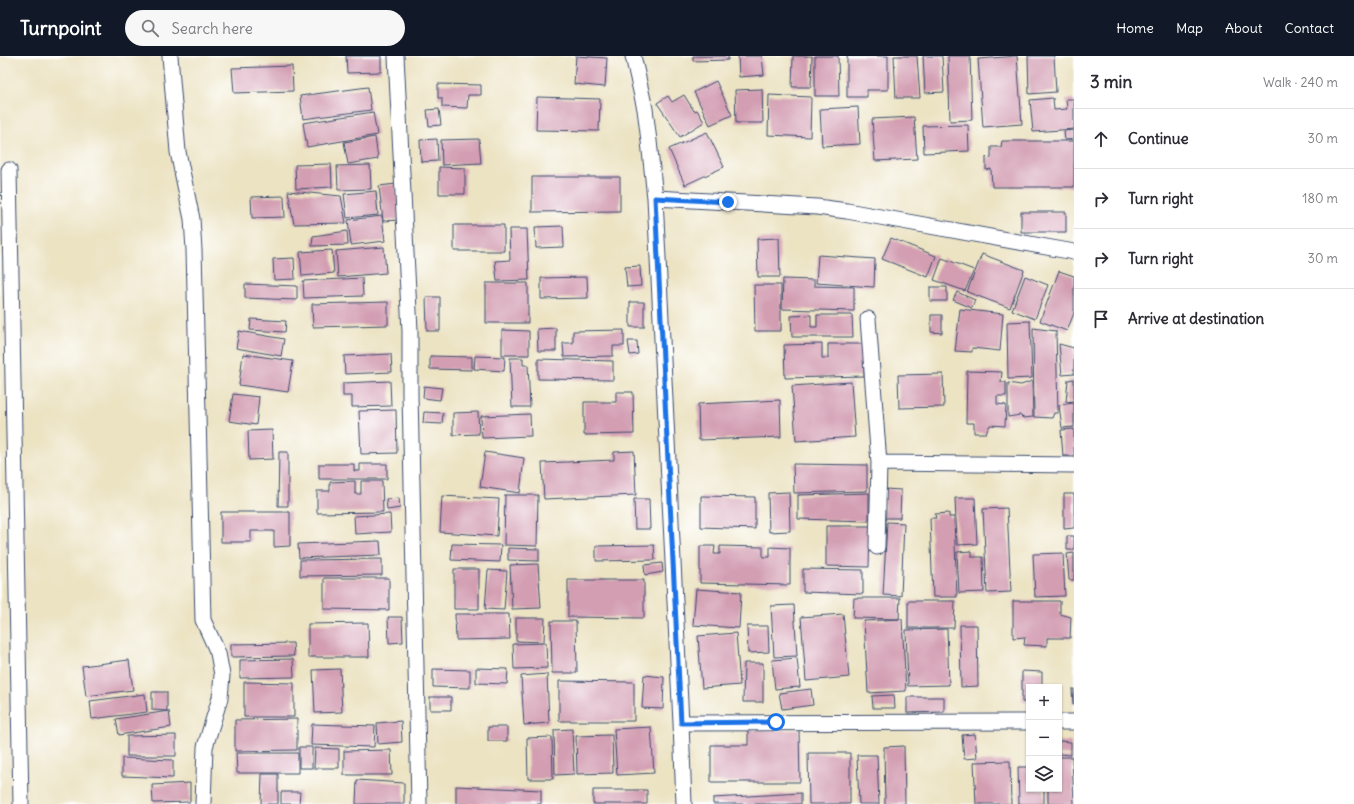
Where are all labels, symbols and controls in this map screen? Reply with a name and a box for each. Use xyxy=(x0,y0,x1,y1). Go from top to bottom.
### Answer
search box xyxy=(125,10,405,46)
text: Turnpoint xyxy=(20,16,101,40)
icon: search xyxy=(139,17,161,39)
text: Search here xyxy=(171,19,253,38)
text: Home xyxy=(1116,19,1154,37)
text: Map xyxy=(1176,19,1203,37)
text: About xyxy=(1225,19,1263,37)
text: Contact xyxy=(1285,19,1334,37)
text: 3 min xyxy=(1090,71,1132,93)
text: Walk · 240 m xyxy=(1263,74,1338,91)
icon: ahead xyxy=(1090,128,1112,150)
text: Continue xyxy=(1128,129,1189,148)
text: 30 m xyxy=(1308,130,1338,147)
icon: right xyxy=(1090,188,1112,210)
text: Turn right xyxy=(1128,189,1193,208)
text: 180 m xyxy=(1302,190,1338,207)
route end xyxy=(719,193,737,211)
icon: right xyxy=(1090,248,1112,270)
text: Turn right xyxy=(1128,249,1193,268)
text: 30 m xyxy=(1308,250,1338,267)
icon: arrive xyxy=(1090,308,1112,330)
text: Arrive at destination xyxy=(1128,309,1264,328)
map controls xyxy=(1026,684,1062,792)
button: + xyxy=(1026,684,1062,720)
route start xyxy=(767,713,785,731)
button: − xyxy=(1026,720,1062,756)
button: layers xyxy=(1026,756,1062,792)

